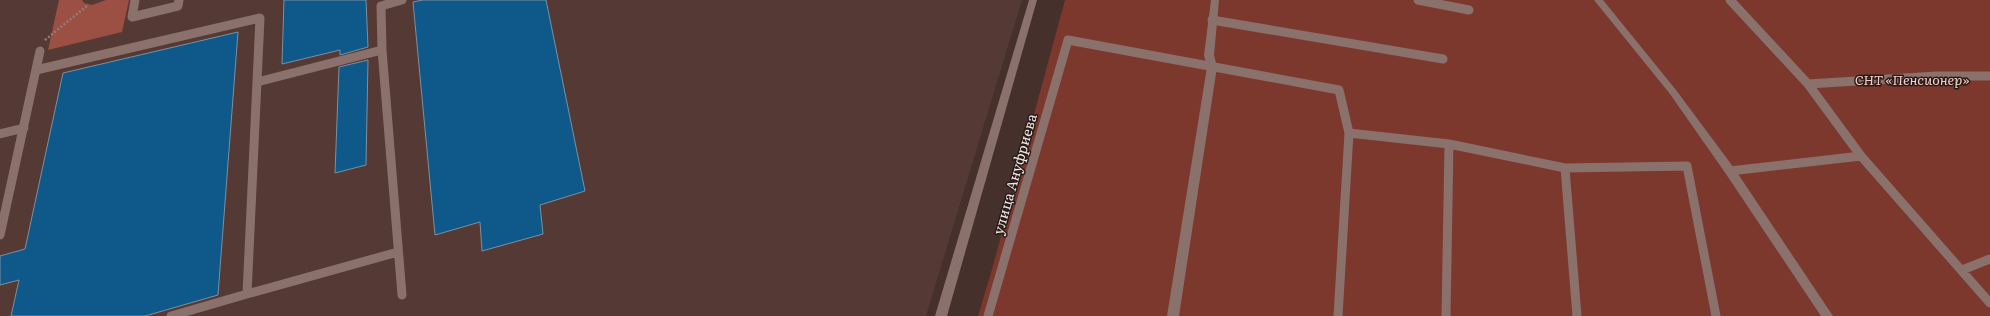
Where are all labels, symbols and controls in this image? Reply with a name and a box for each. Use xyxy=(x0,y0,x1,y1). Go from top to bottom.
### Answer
park label: СНТ «Пенсионер» xyxy=(1855,69,1969,89)
street label: улица Ануфриева xyxy=(987,111,1041,237)

